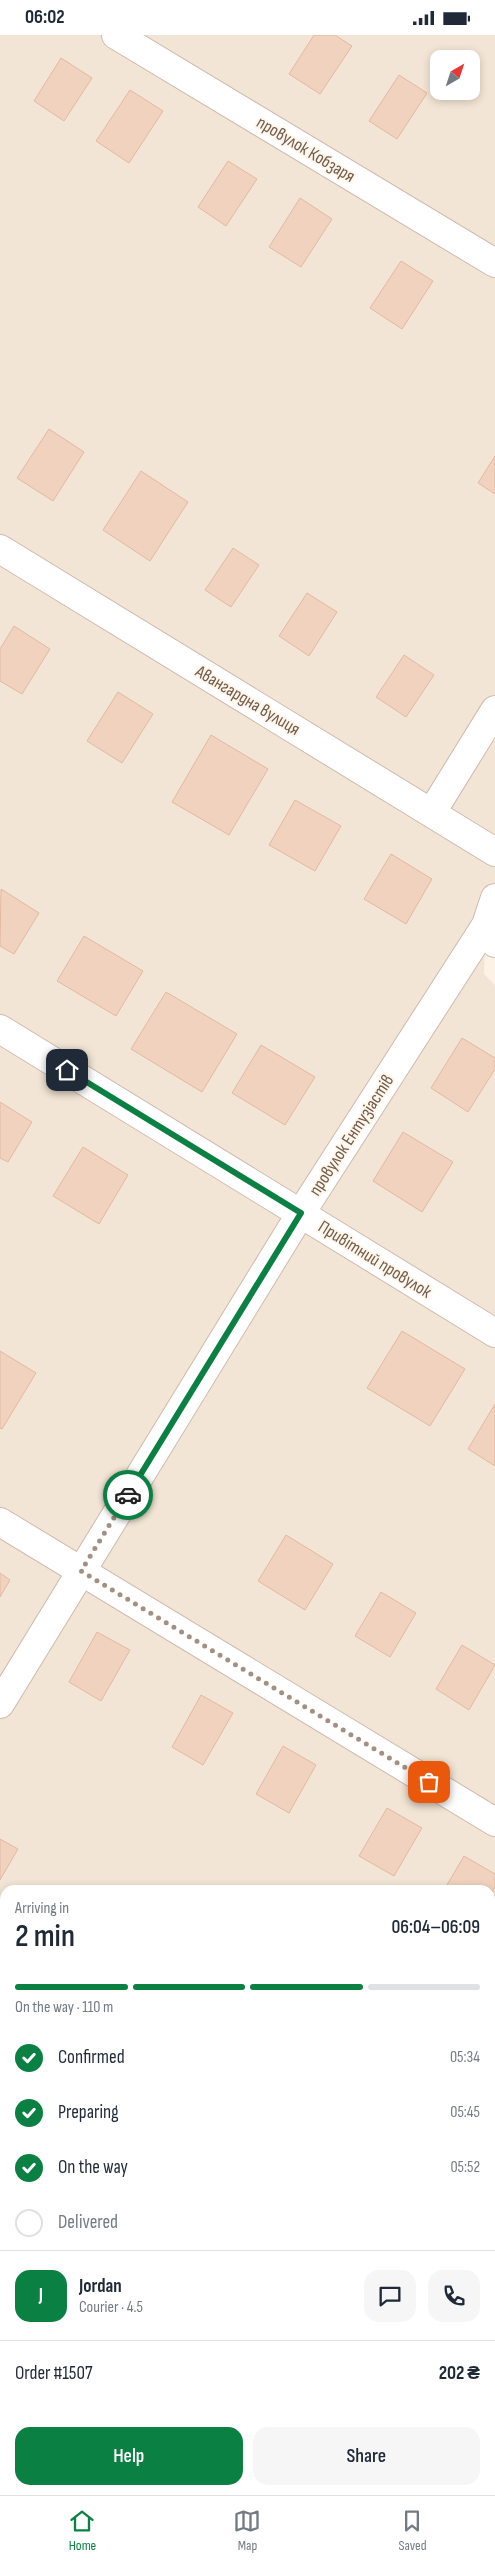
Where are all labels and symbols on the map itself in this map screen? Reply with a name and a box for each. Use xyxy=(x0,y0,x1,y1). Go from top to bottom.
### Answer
north arrow xyxy=(430,50,480,100)
street label: провулок Кобзаря xyxy=(253,112,359,187)
street label: Авангардна вулиця xyxy=(191,661,304,740)
pin xyxy=(46,1049,88,1091)
street label: провулок Ентузіастів xyxy=(304,1071,398,1200)
street label: Привітний провулок xyxy=(314,1216,435,1303)
courier xyxy=(103,1470,153,1520)
pin xyxy=(408,1761,450,1803)

